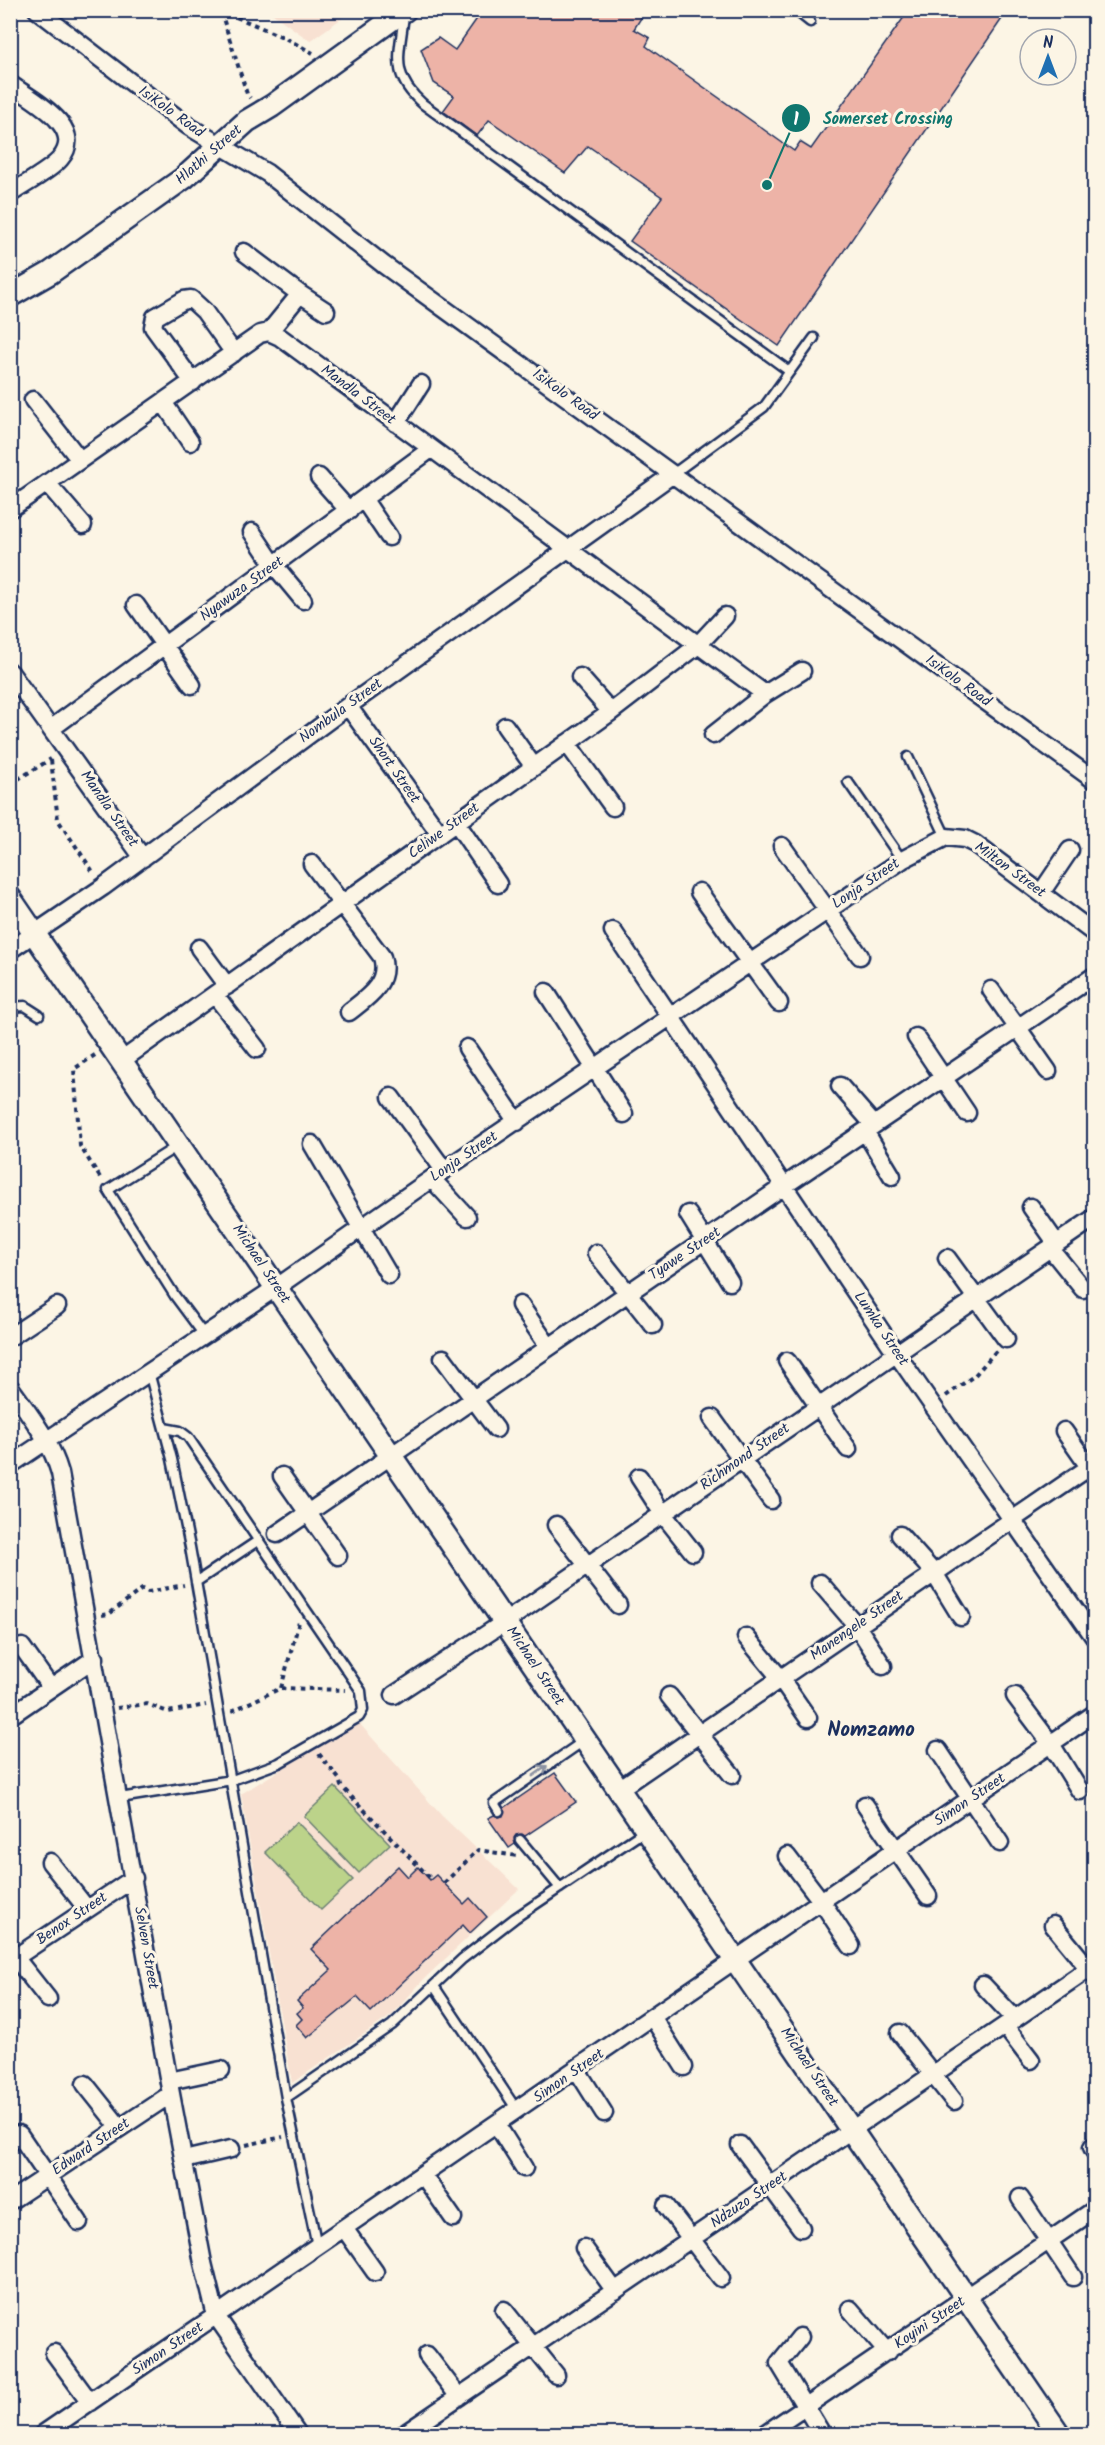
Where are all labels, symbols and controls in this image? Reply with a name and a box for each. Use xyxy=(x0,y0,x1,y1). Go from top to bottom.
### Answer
north arrow xyxy=(1018,27,1078,87)
text: N xyxy=(1043,31,1053,56)
street label: IsiKolo Road xyxy=(133,80,210,145)
callout: Somerset Crossing xyxy=(781,101,965,135)
text: 1 xyxy=(793,106,799,135)
text: Somerset Crossing xyxy=(823,107,953,132)
street label: Hlathi Street xyxy=(170,119,248,191)
street label: Mandla Street xyxy=(315,359,401,432)
street label: IsiKolo Road xyxy=(527,363,604,428)
street label: Nyawuza Street xyxy=(195,550,289,628)
street label: IsiKolo Road xyxy=(920,649,997,714)
street label: Nombula Street xyxy=(294,672,388,750)
street label: Short Street xyxy=(362,731,426,809)
street label: Mandla Street xyxy=(74,766,144,853)
street label: Celiwe Street xyxy=(403,797,485,865)
street label: Milton Street xyxy=(969,836,1051,904)
street label: Lonja Street xyxy=(827,852,905,916)
street label: Lonja Street xyxy=(425,1125,503,1189)
street label: Michael Street xyxy=(225,1219,297,1309)
street label: Tyawe Street xyxy=(644,1221,726,1287)
street label: Lumka Street xyxy=(847,1287,915,1371)
street label: Richmond Street xyxy=(695,1417,795,1497)
street label: Manengele Street xyxy=(805,1585,909,1667)
street label: Michael Street xyxy=(499,1621,571,1711)
district label: Nomzamo xyxy=(827,1714,915,1747)
one-way arrow xyxy=(531,1765,547,1777)
street label: Simon Street xyxy=(929,1767,1011,1833)
street label: Benox Street xyxy=(31,1886,113,1952)
street label: Selven Street xyxy=(127,1905,165,1991)
street label: Michael Street xyxy=(773,2022,845,2112)
street label: Simon Street xyxy=(528,2042,610,2109)
street label: Edward Street xyxy=(47,2112,135,2182)
street label: Ndzuzo Street xyxy=(705,2165,793,2235)
street label: Koyini Street xyxy=(889,2290,971,2356)
street label: Simon Street xyxy=(127,2316,209,2382)

